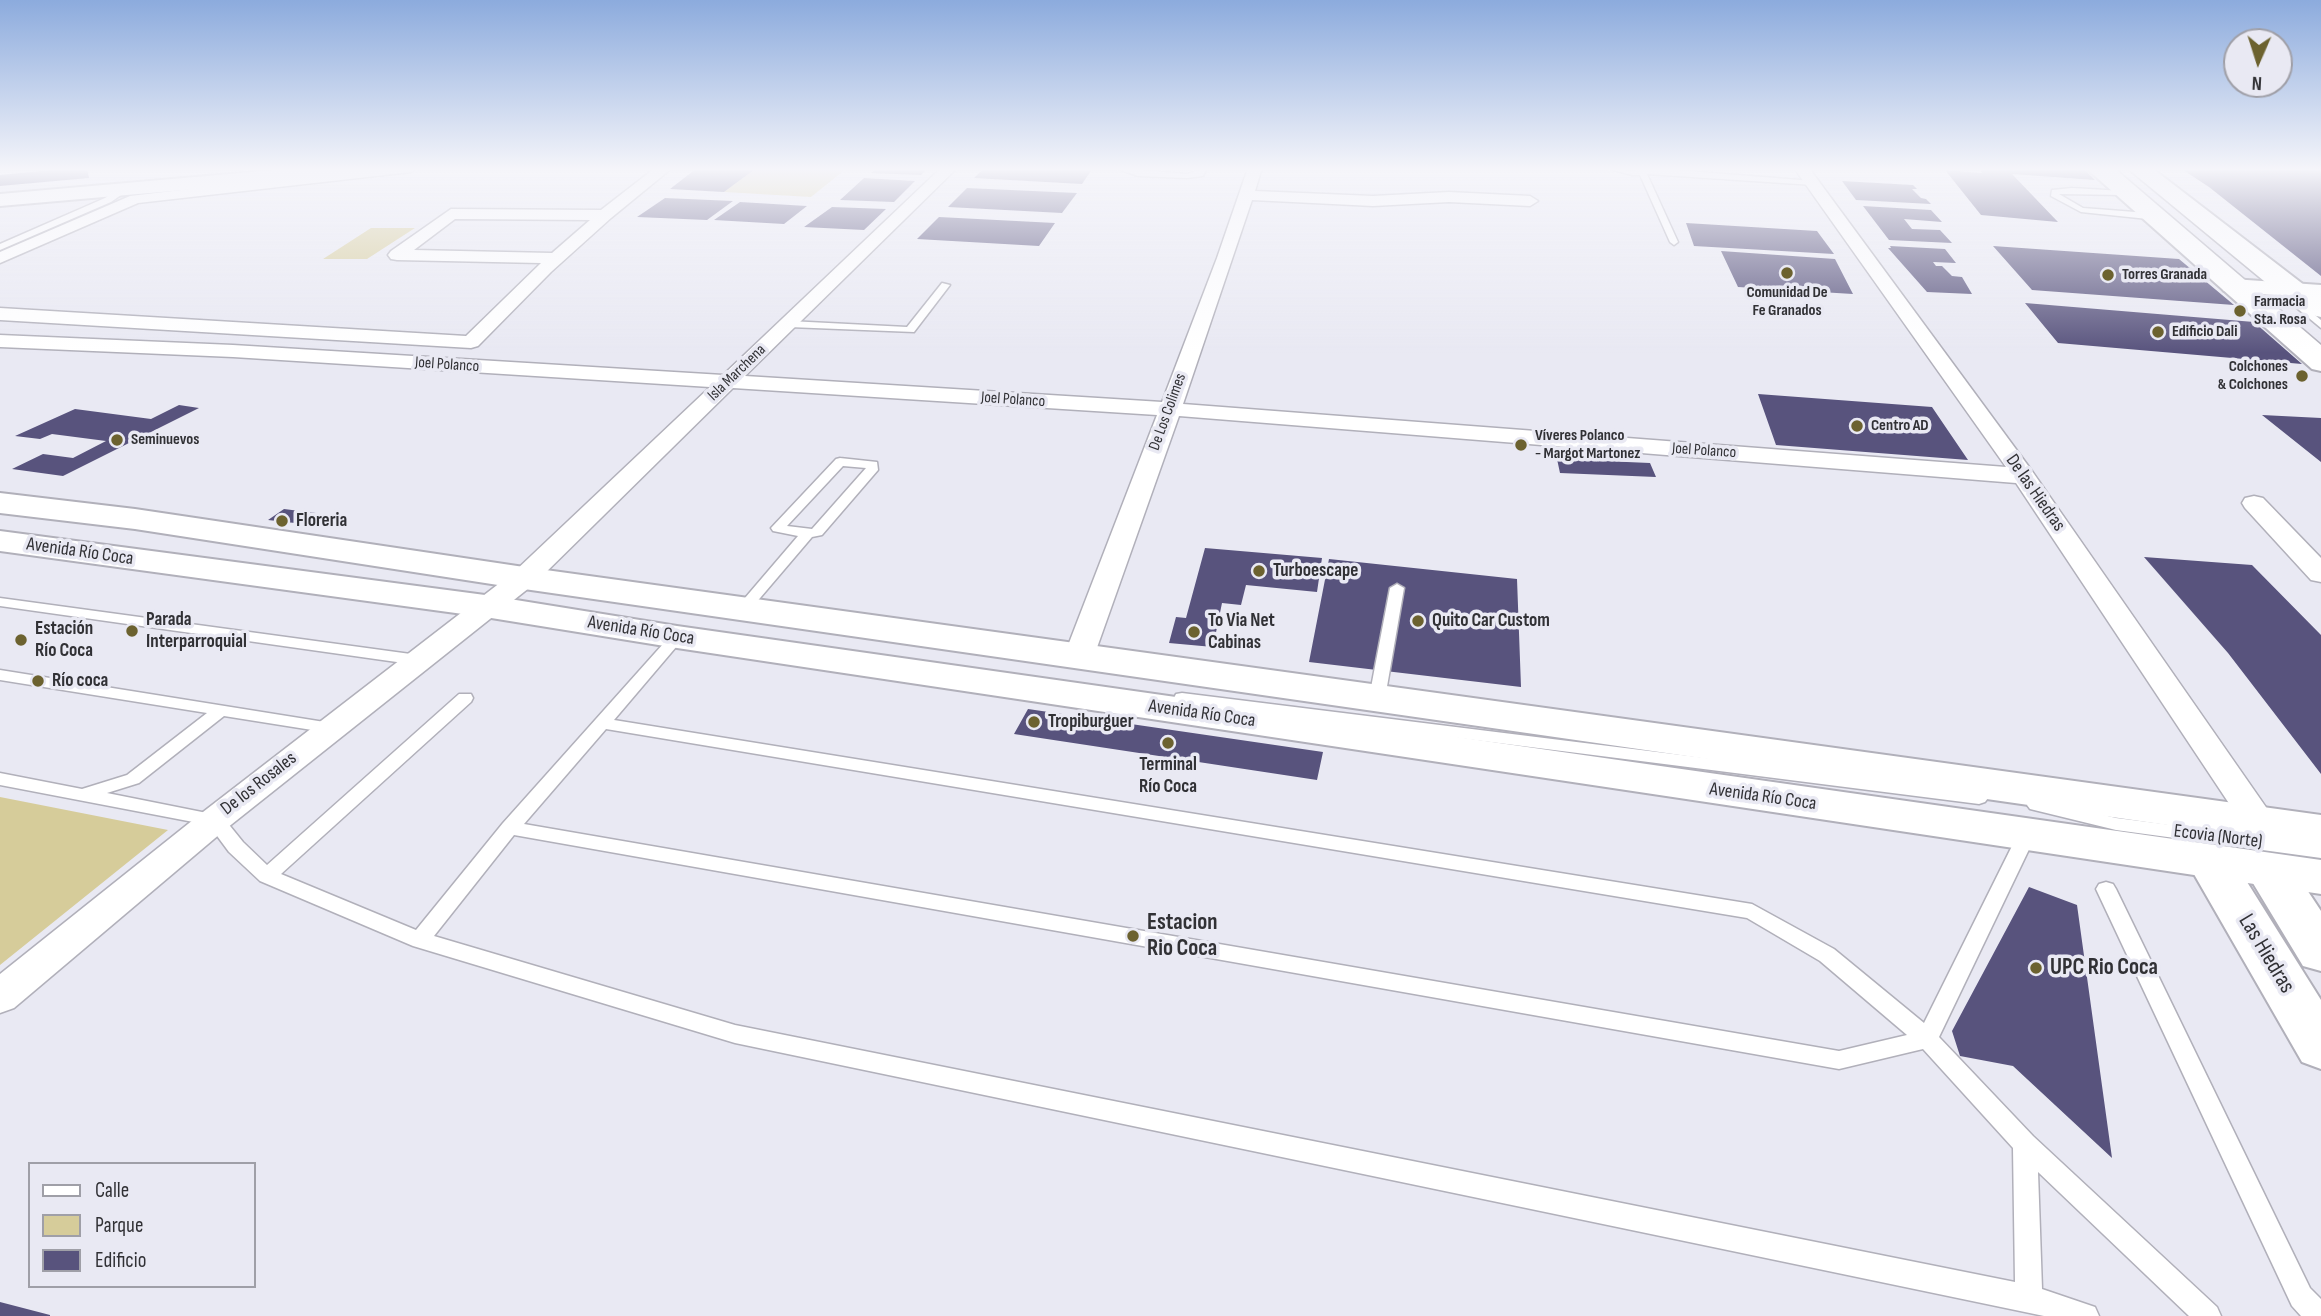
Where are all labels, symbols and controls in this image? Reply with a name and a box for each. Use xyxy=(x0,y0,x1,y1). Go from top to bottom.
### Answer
north arrow xyxy=(2223,28,2293,98)
text: N xyxy=(2251,71,2263,94)
marker: Comunidad De Fe Granados xyxy=(1779,265,1795,281)
place label: Torres Granada xyxy=(2122,265,2207,285)
marker: Torres Granada xyxy=(2100,267,2116,283)
place label: Comunidad De Fe Granados xyxy=(1746,283,1828,321)
place label: Farmacia Sta. Rosa xyxy=(2254,292,2307,330)
marker: Farmacia Sta. Rosa xyxy=(2232,303,2248,319)
place label: Edificio Dali xyxy=(2172,322,2237,342)
marker: Edificio Dali xyxy=(2150,324,2166,340)
street label: Isla Marchena xyxy=(704,341,770,405)
street label: Joel Polanco xyxy=(414,353,480,377)
place label: Colchones & Colchones xyxy=(2218,357,2288,395)
marker: Colchones & Colchones xyxy=(2294,368,2310,384)
street label: De Los Colimes xyxy=(1145,371,1191,453)
street label: Joel Polanco xyxy=(980,388,1046,412)
place label: Centro AD xyxy=(1871,416,1929,436)
marker: Centro AD xyxy=(1849,418,1865,434)
place label: Víveres Polanco - Margot Martonez xyxy=(1535,426,1640,464)
place label: Seminuevos xyxy=(131,430,199,450)
marker: Seminuevos xyxy=(109,432,125,448)
marker: Víveres Polanco - Margot Martonez xyxy=(1513,437,1529,453)
street label: Joel Polanco xyxy=(1671,439,1737,463)
street label: De las Hiedras xyxy=(2000,450,2070,536)
place label: Floreria xyxy=(296,510,347,532)
marker: Floreria xyxy=(274,513,290,529)
street label: Avenida Río Coca xyxy=(25,533,135,571)
place label: Turboescape xyxy=(1273,560,1358,582)
marker: Turboescape xyxy=(1251,563,1267,579)
place label: Parada Interparroquial xyxy=(146,609,247,653)
place label: To Via Net Cabinas xyxy=(1208,610,1275,654)
place label: Quito Car Custom xyxy=(1432,610,1550,632)
street label: Avenida Río Coca xyxy=(586,611,696,651)
marker: Quito Car Custom xyxy=(1410,613,1426,629)
place label: Estación Río Coca xyxy=(35,618,93,662)
marker: Parada Interparroquial xyxy=(124,623,140,639)
marker: To Via Net Cabinas xyxy=(1186,624,1202,640)
marker: Estación Río Coca xyxy=(13,632,29,648)
place label: Río coca xyxy=(52,670,108,692)
marker: Río coca xyxy=(30,673,46,689)
street label: Avenida Río Coca xyxy=(1147,695,1257,733)
place label: Tropiburguer xyxy=(1048,711,1134,733)
marker: Tropiburguer xyxy=(1026,714,1042,730)
marker: Terminal Río Coca xyxy=(1160,735,1176,751)
street label: De los Rosales xyxy=(217,747,301,821)
place label: Terminal Río Coca xyxy=(1139,754,1197,798)
street label: Avenida Río Coca xyxy=(1708,778,1818,816)
street label: Ecovia (Norte) xyxy=(2172,820,2264,854)
place label: Estacion Rio Coca xyxy=(1147,909,1217,963)
street label: Las Hiedras xyxy=(2232,909,2300,999)
marker: Estacion Rio Coca xyxy=(1125,928,1141,944)
place label: UPC Rio Coca xyxy=(2050,954,2158,982)
marker: UPC Rio Coca xyxy=(2028,960,2044,976)
legend xyxy=(28,1162,256,1288)
text: Calle xyxy=(95,1178,129,1203)
text: Parque xyxy=(95,1213,143,1238)
text: Edificio xyxy=(95,1248,146,1273)

